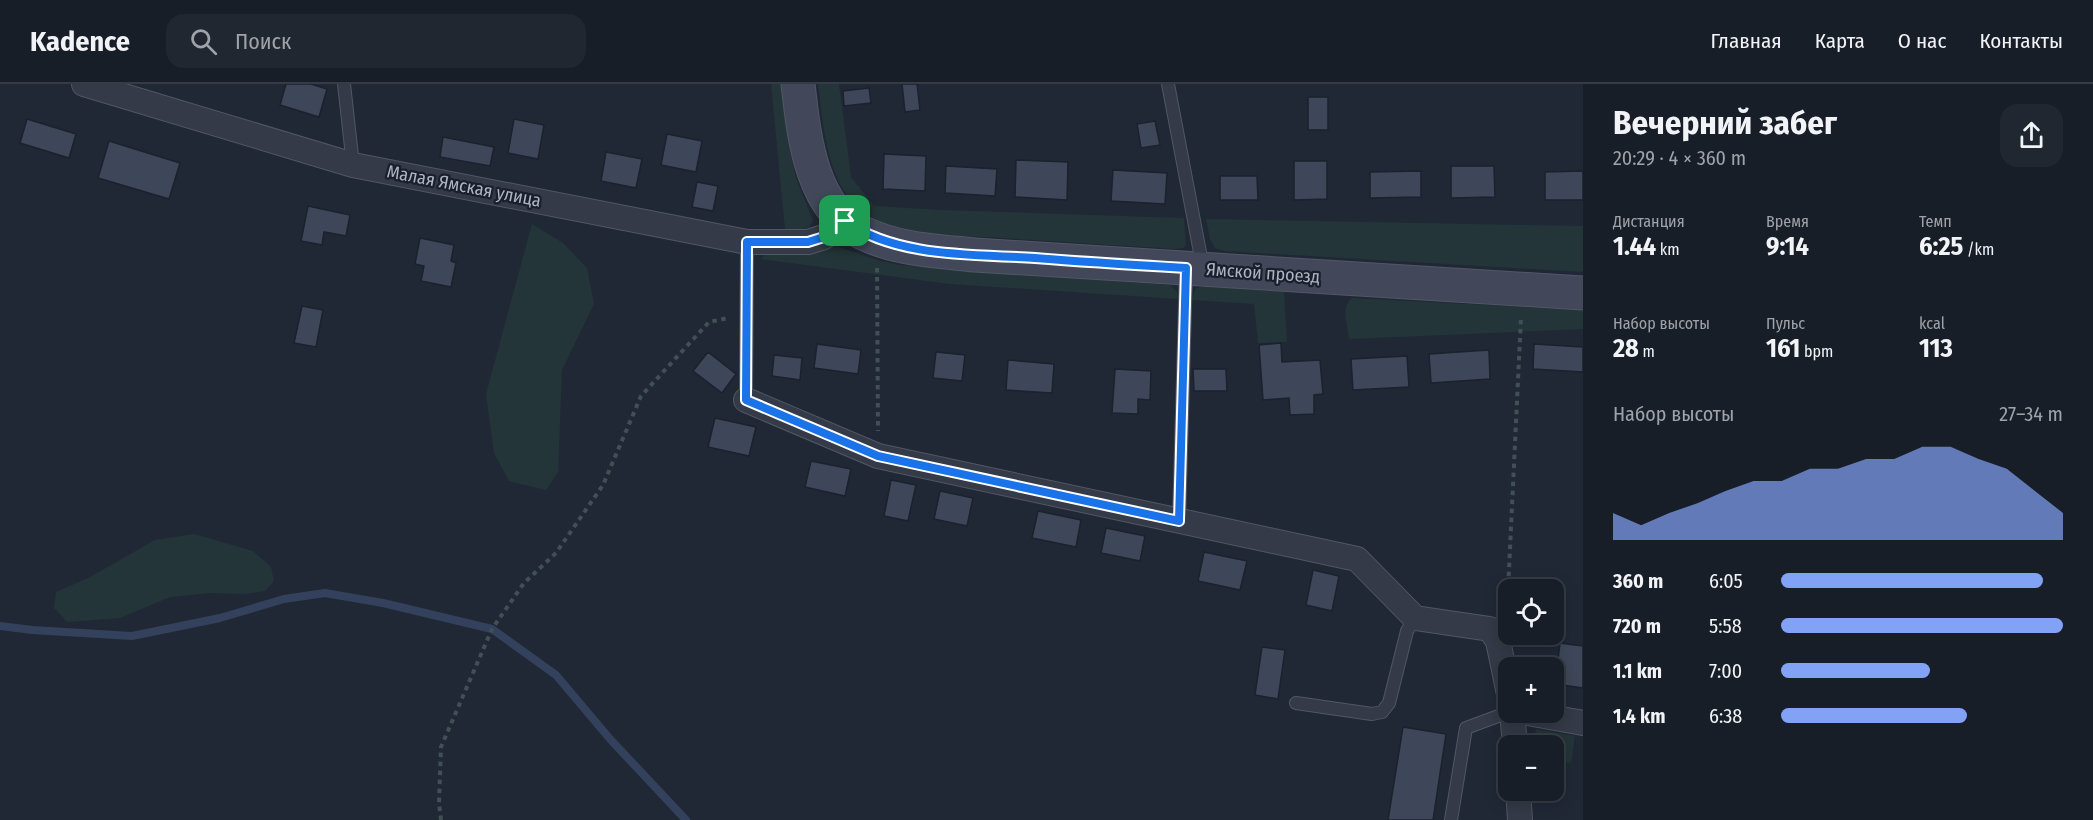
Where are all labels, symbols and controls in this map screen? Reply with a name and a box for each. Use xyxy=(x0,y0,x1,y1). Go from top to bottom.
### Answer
search box xyxy=(166,14,586,68)
text: Kadence xyxy=(30,25,130,58)
icon: search xyxy=(187,25,220,58)
text: Поиск xyxy=(235,28,291,55)
text: Главная xyxy=(1711,28,1782,54)
text: Карта xyxy=(1815,28,1865,54)
text: О нас xyxy=(1898,28,1946,54)
text: Контакты xyxy=(1979,28,2063,54)
text: Вечерний забег xyxy=(1613,103,1837,143)
button: share xyxy=(2000,104,2063,167)
text: 20:29 · 4 × 360 m xyxy=(1613,146,1746,170)
street label: Малая Ямская улица xyxy=(385,160,543,212)
pin xyxy=(819,195,870,246)
icon: arrive xyxy=(828,204,861,237)
text: Дистанция xyxy=(1613,212,1685,231)
text: Время xyxy=(1766,212,1809,231)
text: Темп xyxy=(1919,212,1952,231)
text: 1.44 xyxy=(1613,231,1656,262)
text: 9:14 xyxy=(1766,231,1809,262)
text: 6:25 xyxy=(1919,231,1963,262)
text: km xyxy=(1656,240,1680,259)
text: /km xyxy=(1963,240,1994,259)
street label: Ямской проезд xyxy=(1205,258,1321,288)
text: Набор высоты xyxy=(1613,314,1710,333)
text: Пульс xyxy=(1766,314,1805,333)
text: kcal xyxy=(1919,314,1945,333)
text: 28 xyxy=(1613,333,1639,364)
text: 161 xyxy=(1766,333,1800,364)
text: 113 xyxy=(1919,333,1953,364)
text: m xyxy=(1639,342,1655,361)
text: bpm xyxy=(1800,342,1833,361)
text: Набор высоты xyxy=(1613,402,1734,426)
text: 27–34 m xyxy=(1999,402,2063,426)
text: 360 m xyxy=(1613,569,1663,593)
text: 6:05 xyxy=(1709,569,1743,593)
map controls xyxy=(1498,579,1564,801)
button: locate xyxy=(1498,579,1564,645)
text: 720 m xyxy=(1613,614,1661,638)
text: 5:58 xyxy=(1709,614,1742,638)
button: + xyxy=(1498,657,1564,723)
text: 1.1 km xyxy=(1613,659,1662,683)
text: 7:00 xyxy=(1709,659,1742,683)
text: 1.4 km xyxy=(1613,704,1665,728)
text: 6:38 xyxy=(1709,704,1742,728)
button: − xyxy=(1498,735,1564,801)

